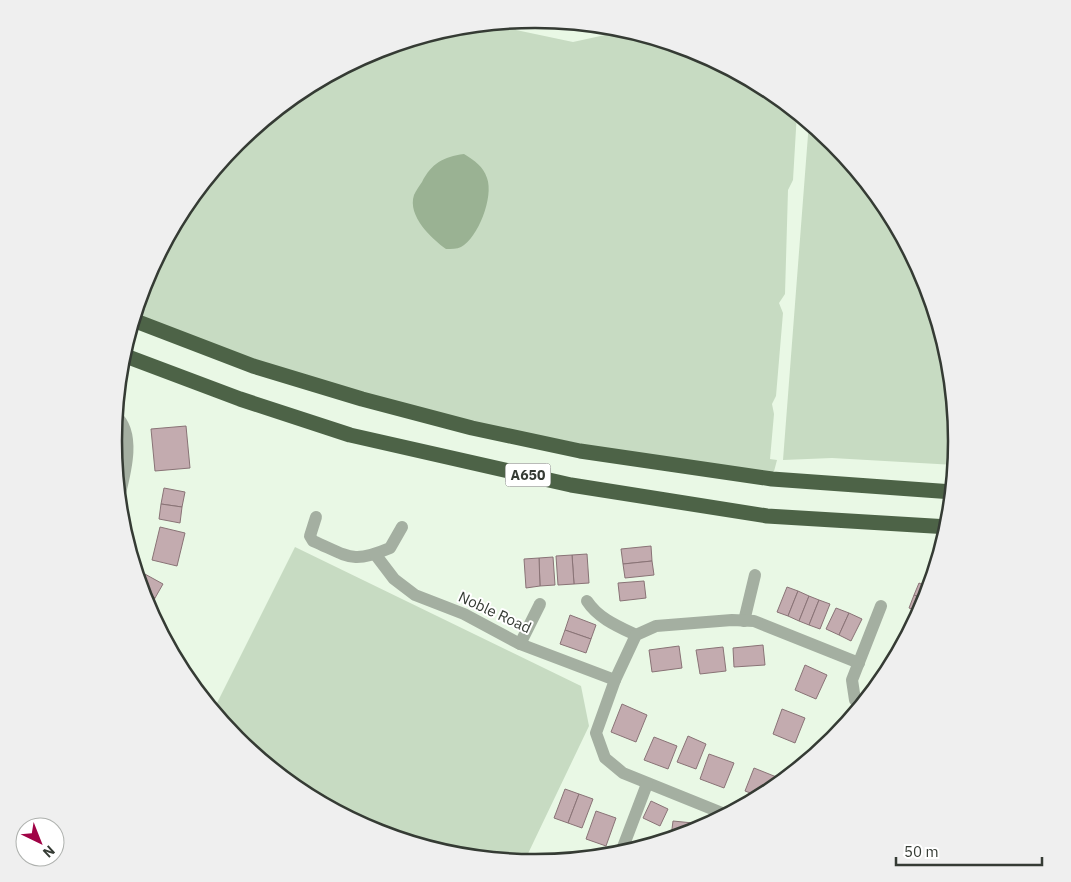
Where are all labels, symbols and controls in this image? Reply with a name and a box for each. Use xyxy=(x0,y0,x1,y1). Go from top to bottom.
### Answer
road number: A650 xyxy=(506,464,550,486)
street label: Noble Road xyxy=(456,587,534,637)
north arrow xyxy=(15,817,65,867)
scale bar xyxy=(896,834,1042,866)
text: N xyxy=(39,841,59,862)
text: 50 m xyxy=(904,842,939,861)

